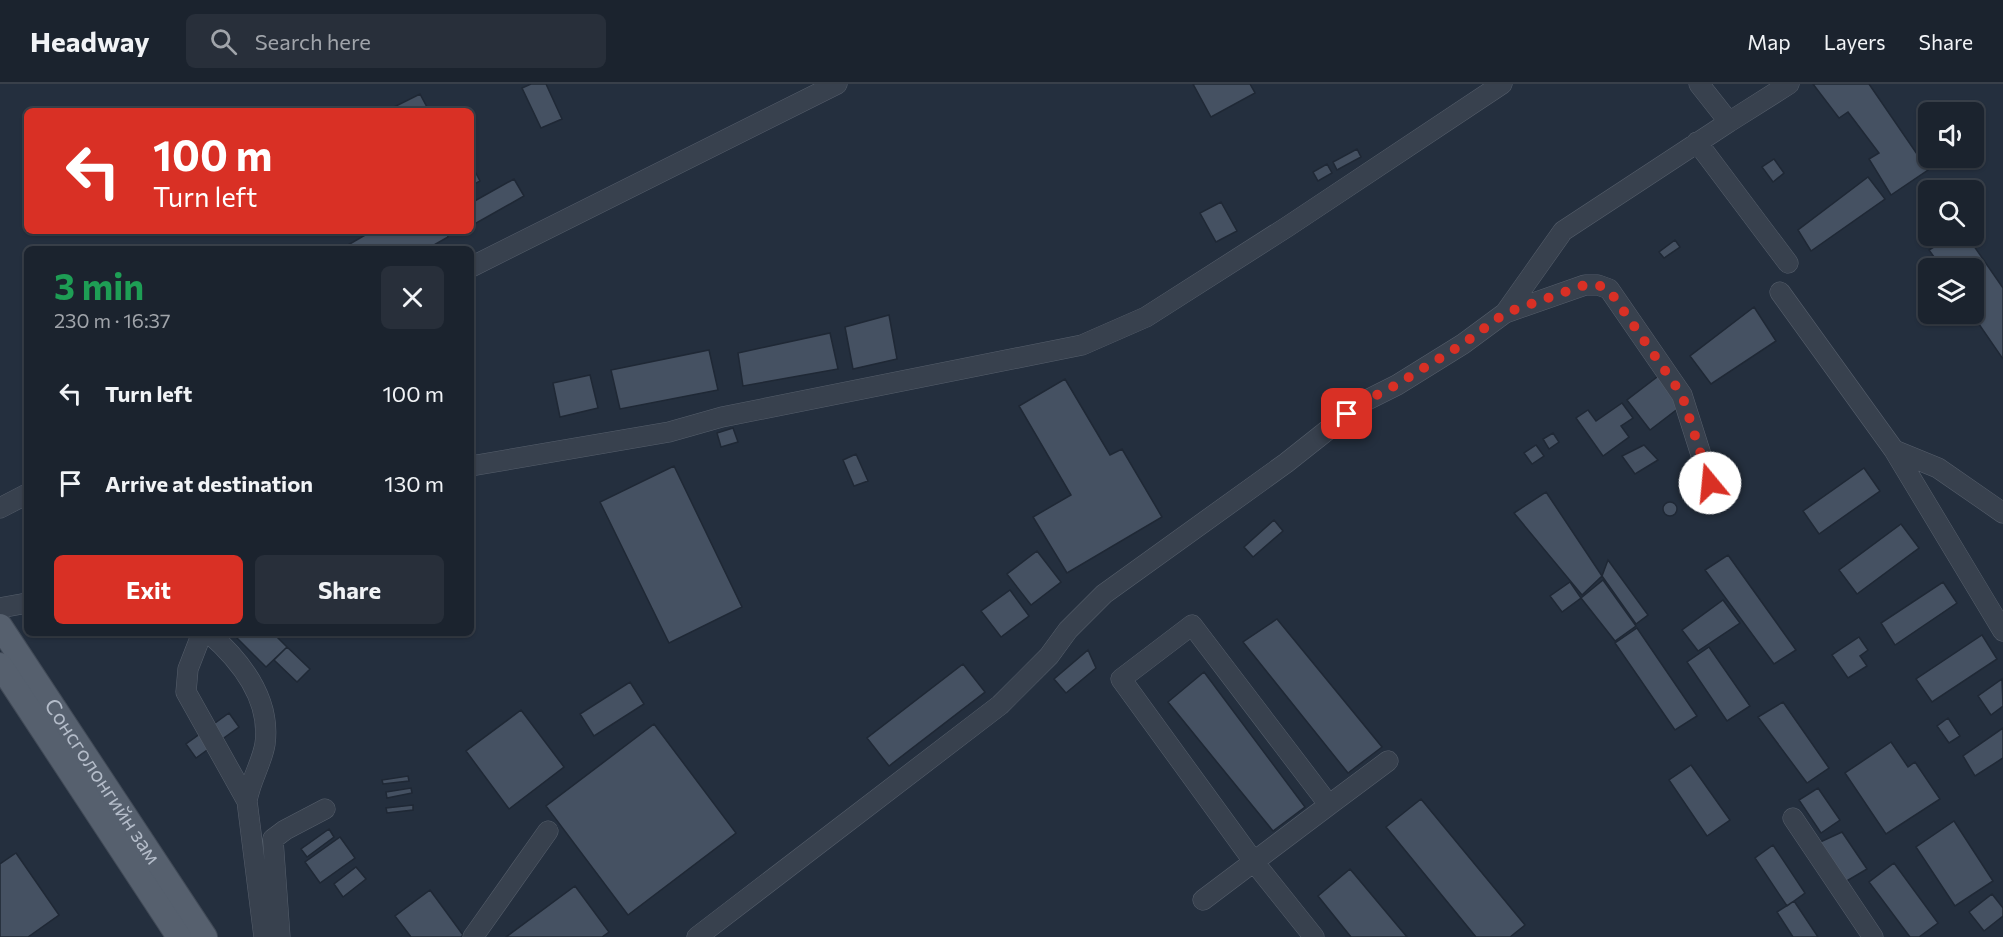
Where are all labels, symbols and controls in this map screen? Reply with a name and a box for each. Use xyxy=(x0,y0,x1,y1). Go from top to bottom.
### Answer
search box xyxy=(186,14,606,68)
text: Headway xyxy=(30,24,150,58)
icon: search xyxy=(207,25,240,58)
text: Search here xyxy=(255,28,371,55)
text: Map xyxy=(1747,29,1791,54)
text: Layers xyxy=(1824,29,1886,54)
text: Share xyxy=(1919,29,1973,54)
map controls xyxy=(1918,102,1984,324)
button: sound xyxy=(1918,102,1984,168)
text: 100 m xyxy=(153,128,273,180)
icon: left xyxy=(54,132,132,210)
text: Turn left xyxy=(153,180,257,213)
button: search xyxy=(1918,180,1984,246)
button: layers xyxy=(1918,258,1984,324)
text: 3 min xyxy=(54,263,144,307)
button: close xyxy=(381,266,444,329)
text: 230 m · 16:37 xyxy=(54,308,171,332)
icon: left xyxy=(54,377,87,410)
text: Turn left xyxy=(105,380,192,407)
text: 100 m xyxy=(382,380,444,407)
pin xyxy=(1321,388,1372,439)
icon: arrive xyxy=(1330,397,1363,430)
position arrow xyxy=(1678,451,1742,515)
icon: arrive xyxy=(54,467,87,500)
text: Arrive at destination xyxy=(105,470,313,497)
text: 130 m xyxy=(384,470,444,497)
button: Exit xyxy=(54,555,243,624)
button: Share xyxy=(255,555,444,624)
street label: Сонсголонгийн зам xyxy=(40,693,167,868)

